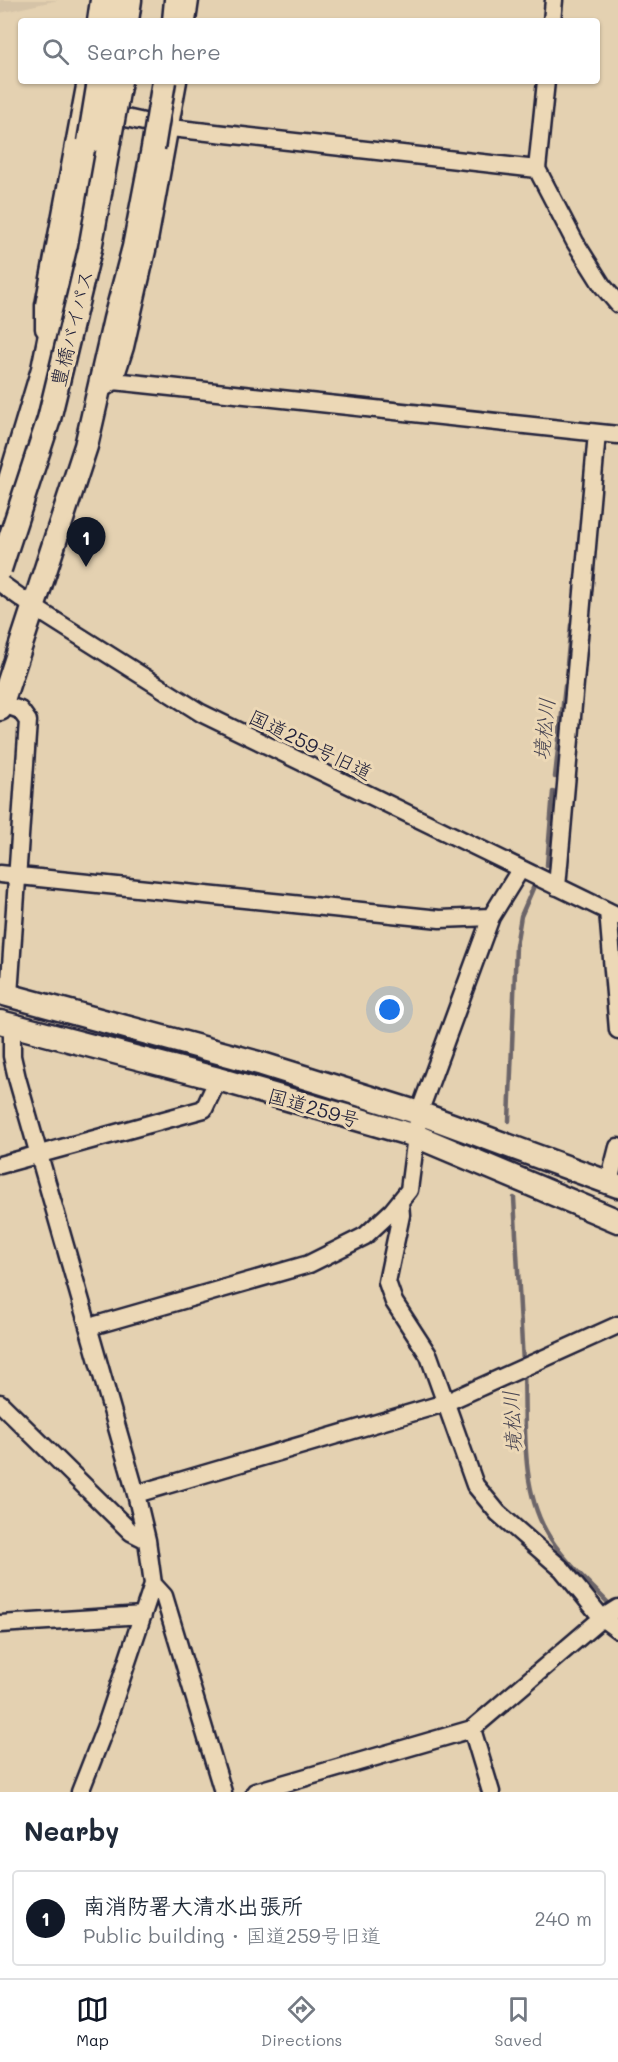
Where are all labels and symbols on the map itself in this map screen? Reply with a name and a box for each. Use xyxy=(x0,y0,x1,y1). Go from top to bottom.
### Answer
street label: 豊橋バイパス xyxy=(44,267,98,389)
pin: 1 xyxy=(66,518,106,567)
water label: 境松川 xyxy=(526,696,560,762)
street label: 国道259号旧道 xyxy=(245,703,377,785)
your location xyxy=(375,995,404,1024)
street label: 国道259号 xyxy=(265,1081,363,1133)
water label: 境松川 xyxy=(496,1390,526,1454)

